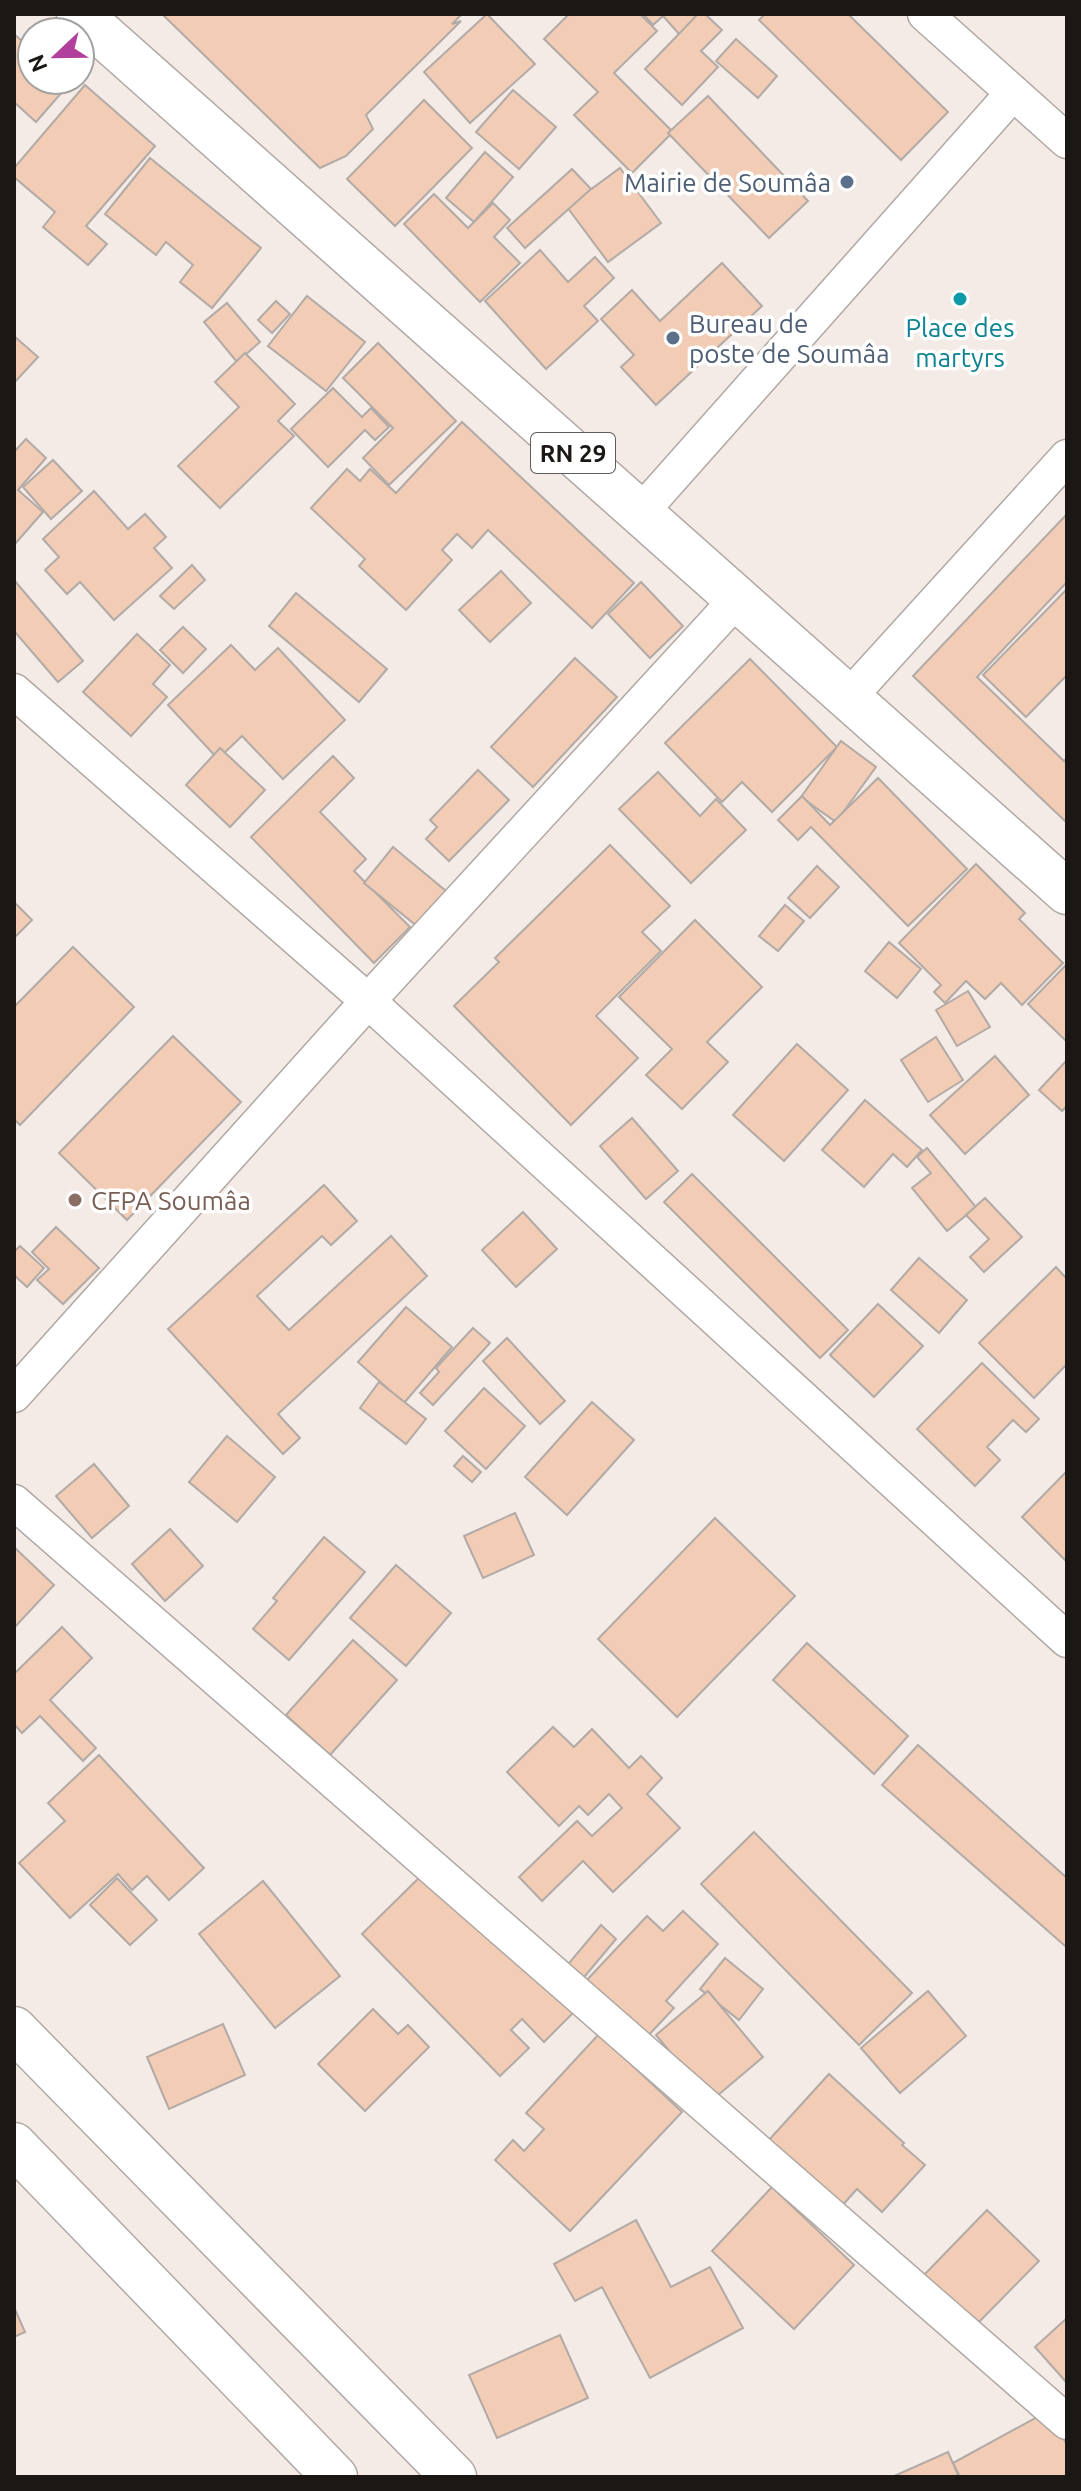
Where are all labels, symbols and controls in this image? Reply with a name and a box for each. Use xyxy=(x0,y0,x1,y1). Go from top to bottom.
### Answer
north arrow xyxy=(16,16,96,96)
text: N xyxy=(22,51,52,76)
place label: Mairie de Soumâa xyxy=(624,168,831,197)
marker: Mairie de Soumâa xyxy=(838,173,856,191)
marker: Place des martyrs xyxy=(951,290,969,308)
place label: Bureau de poste de Soumâa xyxy=(689,309,890,368)
place label: Place des martyrs xyxy=(906,313,1014,372)
marker: Bureau de poste de Soumâa xyxy=(664,329,682,347)
road number: RN 29 xyxy=(531,433,615,473)
place label: CFPA Soumâa xyxy=(91,1186,251,1215)
marker: CFPA Soumâa xyxy=(66,1191,84,1209)

